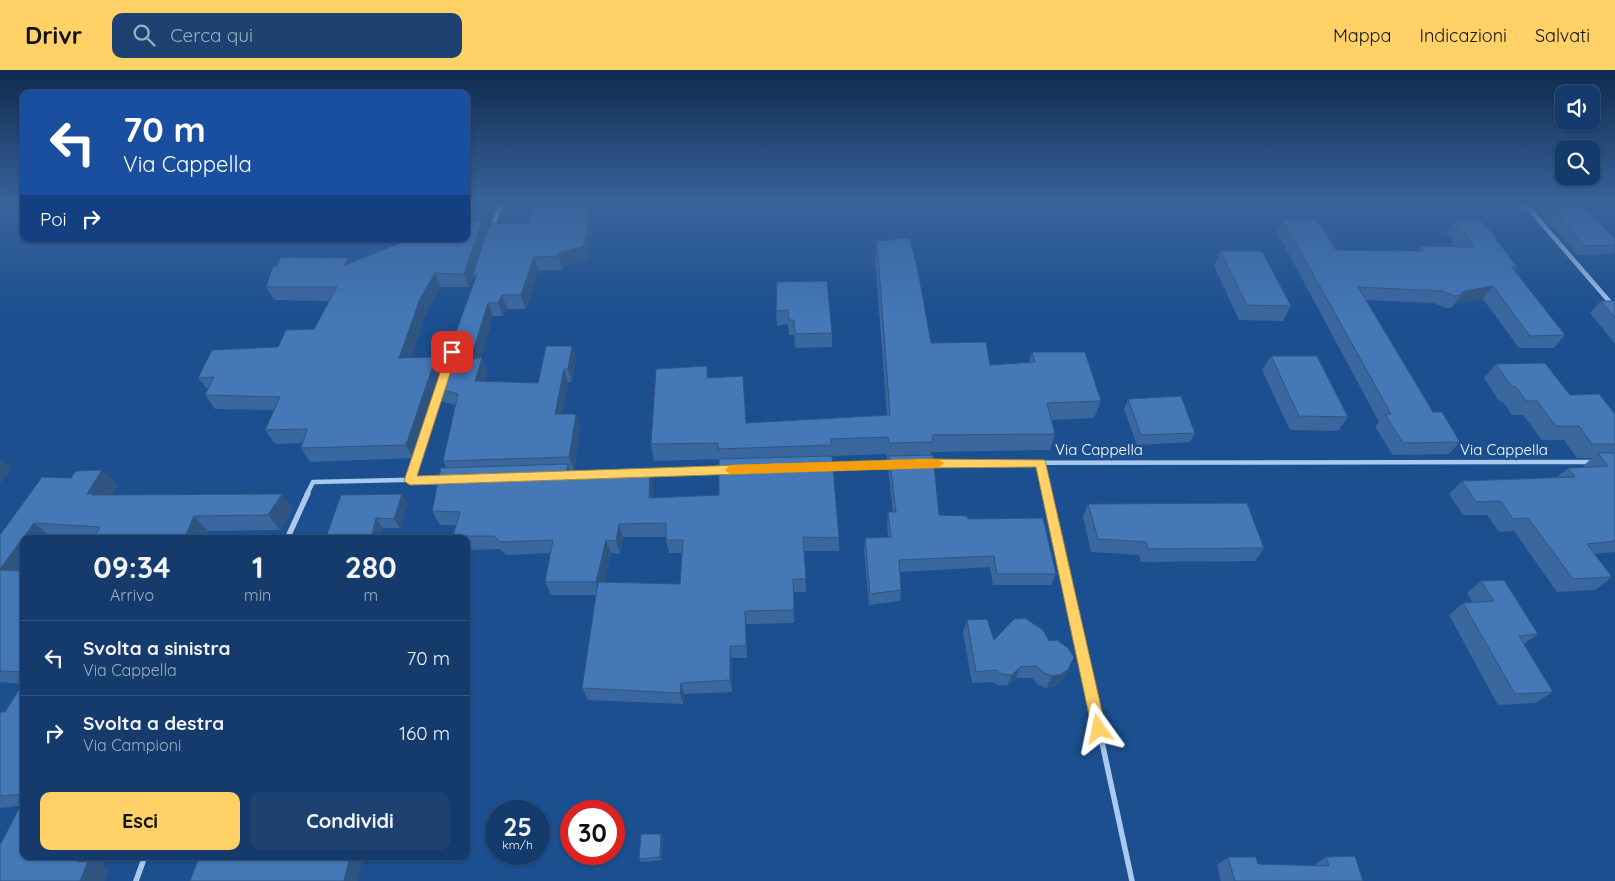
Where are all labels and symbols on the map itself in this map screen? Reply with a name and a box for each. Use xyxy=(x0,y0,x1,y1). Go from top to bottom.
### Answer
pin xyxy=(431,331,473,373)
street label: Via Cappella xyxy=(1055,440,1143,459)
street label: Via Cappella xyxy=(1460,440,1548,459)
position arrow xyxy=(1072,702,1124,754)
speed limit sign: 30 xyxy=(560,800,625,865)

